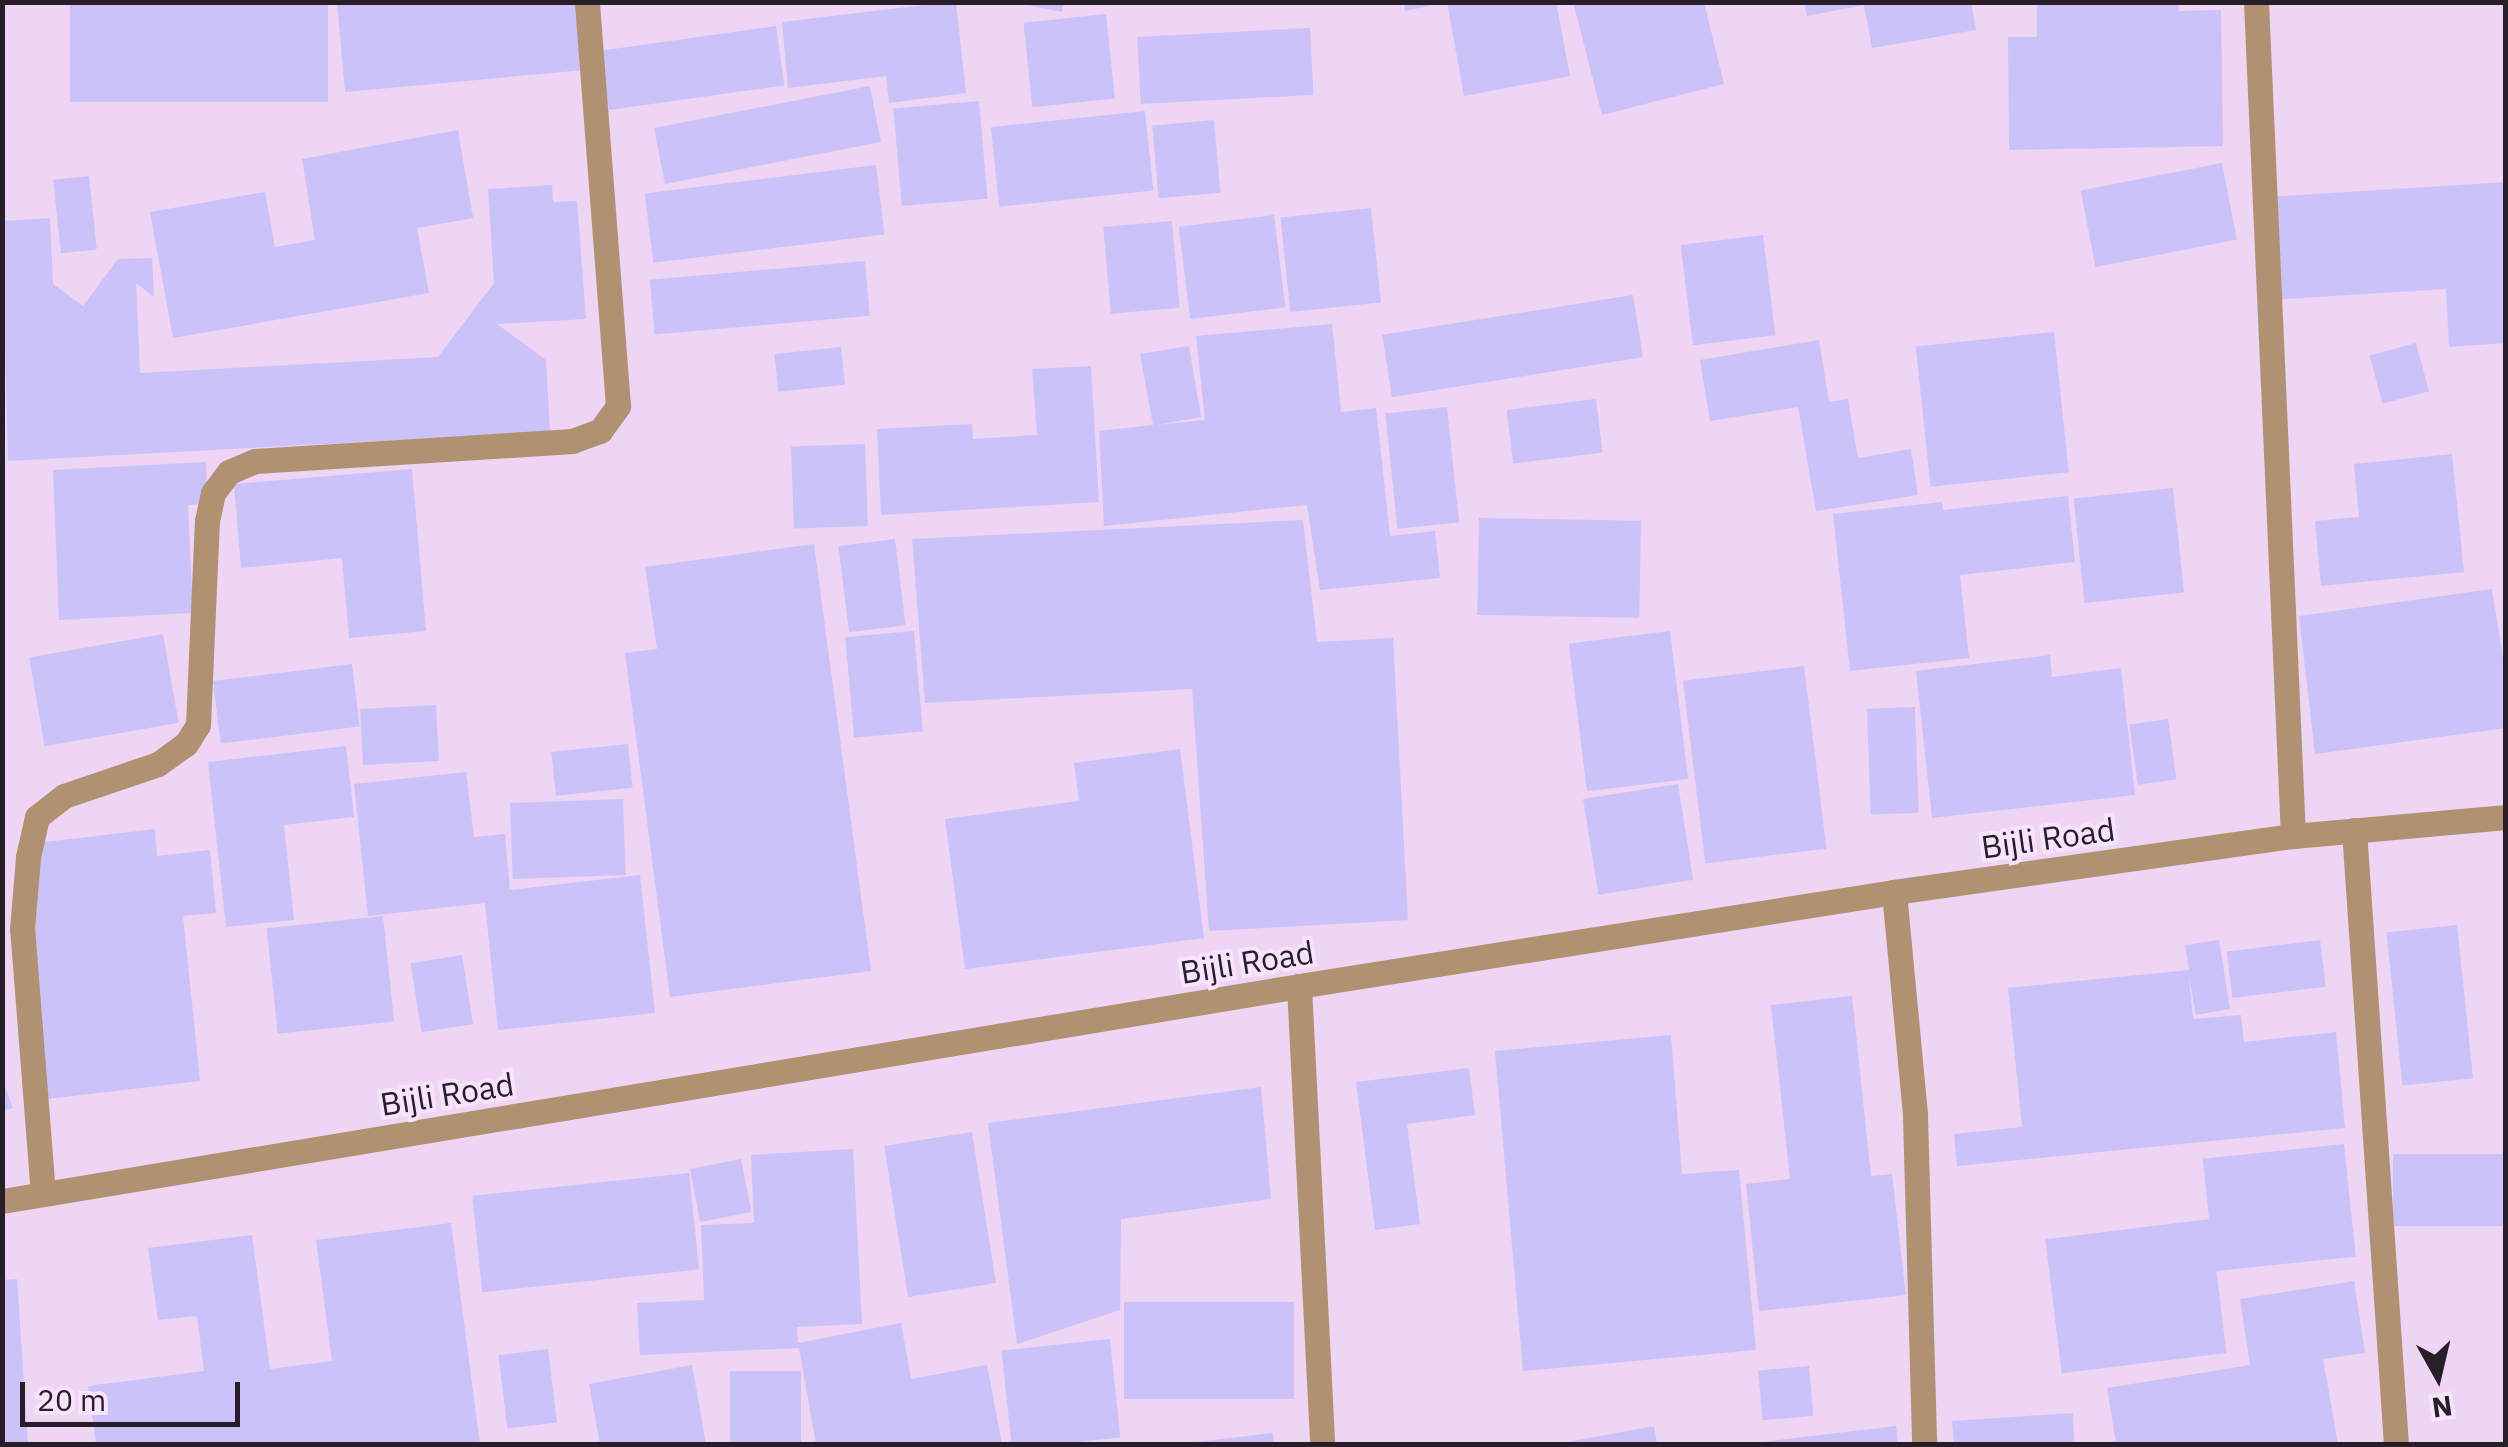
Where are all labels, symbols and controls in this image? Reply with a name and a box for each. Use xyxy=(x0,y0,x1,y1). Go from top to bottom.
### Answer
street label: Bijli Road xyxy=(1979,810,2117,866)
street label: Bijli Road xyxy=(1177,932,1317,992)
street label: Bijli Road xyxy=(377,1064,517,1124)
north arrow xyxy=(2388,1327,2488,1427)
scale bar xyxy=(25,1362,245,1424)
text: 20 m xyxy=(37,1380,106,1419)
text: N xyxy=(2430,1387,2455,1427)

